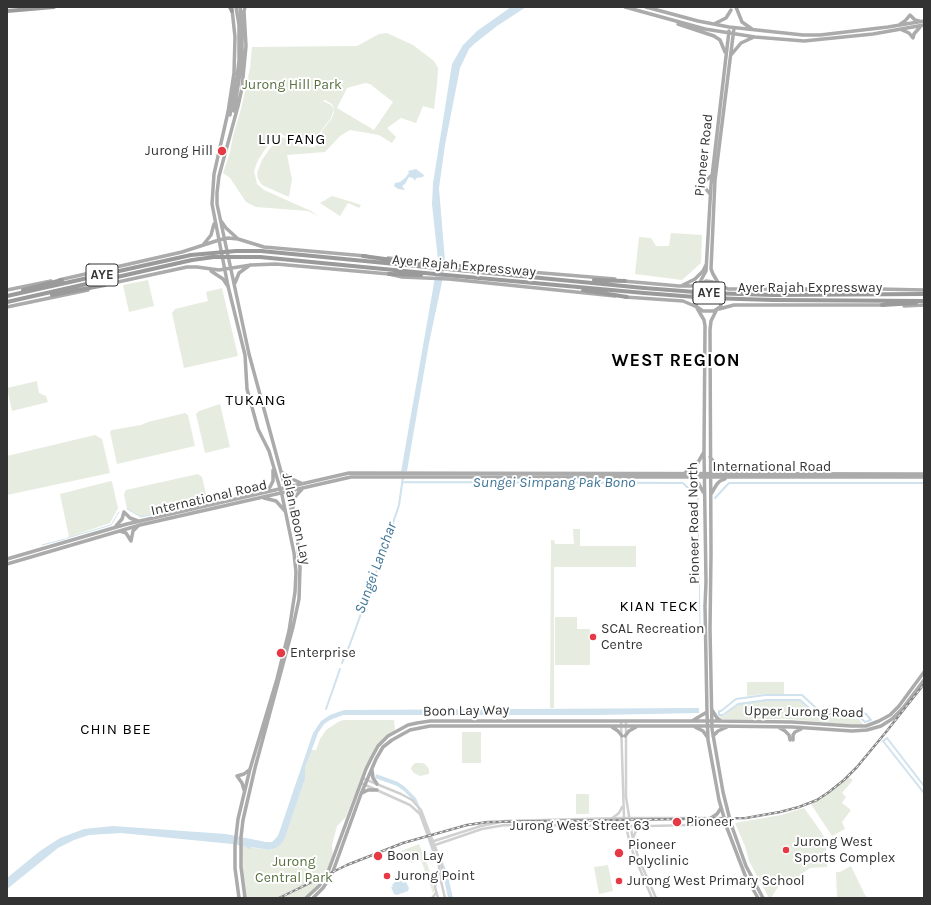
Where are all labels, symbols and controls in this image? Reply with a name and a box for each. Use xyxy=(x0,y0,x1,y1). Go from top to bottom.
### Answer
park label: Jurong Hill Park xyxy=(242,77,342,93)
street label: Pioneer Road xyxy=(691,113,717,197)
district label: LIU FANG xyxy=(258,131,326,149)
place label: Jurong Hill xyxy=(145,143,213,159)
marker: Jurong Hill xyxy=(216,145,228,157)
street label: Ayer Rajah Expressway xyxy=(391,251,537,281)
road number: AYE xyxy=(86,264,118,286)
street label: Ayer Rajah Expressway xyxy=(738,280,882,296)
road number: AYE xyxy=(693,282,725,304)
district label: WEST REGION xyxy=(611,350,741,372)
district label: TUKANG xyxy=(226,392,286,410)
street label: International Road xyxy=(713,459,831,475)
street label: Pioneer Road North xyxy=(685,462,703,584)
street label: Jalan Boon Lay xyxy=(278,472,314,566)
water label: Sungei Simpang Pak Bono xyxy=(473,474,635,492)
street label: International Road xyxy=(149,476,269,520)
water label: Sungei Lanchar xyxy=(351,520,401,616)
district label: KIAN TECK xyxy=(620,598,698,616)
place label: SCAL Recreation Centre xyxy=(601,621,704,654)
marker: SCAL Recreation Centre xyxy=(588,632,598,642)
place label: Enterprise xyxy=(290,645,356,661)
marker: Enterprise xyxy=(275,647,287,659)
street label: Boon Lay Way xyxy=(423,702,509,720)
street label: Upper Jurong Road xyxy=(744,703,864,721)
district label: CHIN BEE xyxy=(80,721,152,739)
place label: Pioneer xyxy=(686,814,733,830)
marker: Pioneer xyxy=(671,816,683,828)
street label: Jurong West Street 63 xyxy=(510,818,650,834)
place label: Jurong West Sports Complex xyxy=(794,834,895,866)
place label: Pioneer Polyclinic xyxy=(628,837,689,870)
marker: Jurong West Sports Complex xyxy=(781,845,791,855)
marker: Pioneer Polyclinic xyxy=(613,847,625,859)
place label: Boon Lay xyxy=(387,848,444,864)
marker: Boon Lay xyxy=(372,850,384,862)
park label: Jurong Central Park xyxy=(255,854,333,886)
place label: Jurong Point xyxy=(395,868,475,884)
marker: Jurong Point xyxy=(382,871,392,881)
place label: Jurong West Primary School xyxy=(627,873,805,889)
marker: Jurong West Primary School xyxy=(614,876,624,886)

